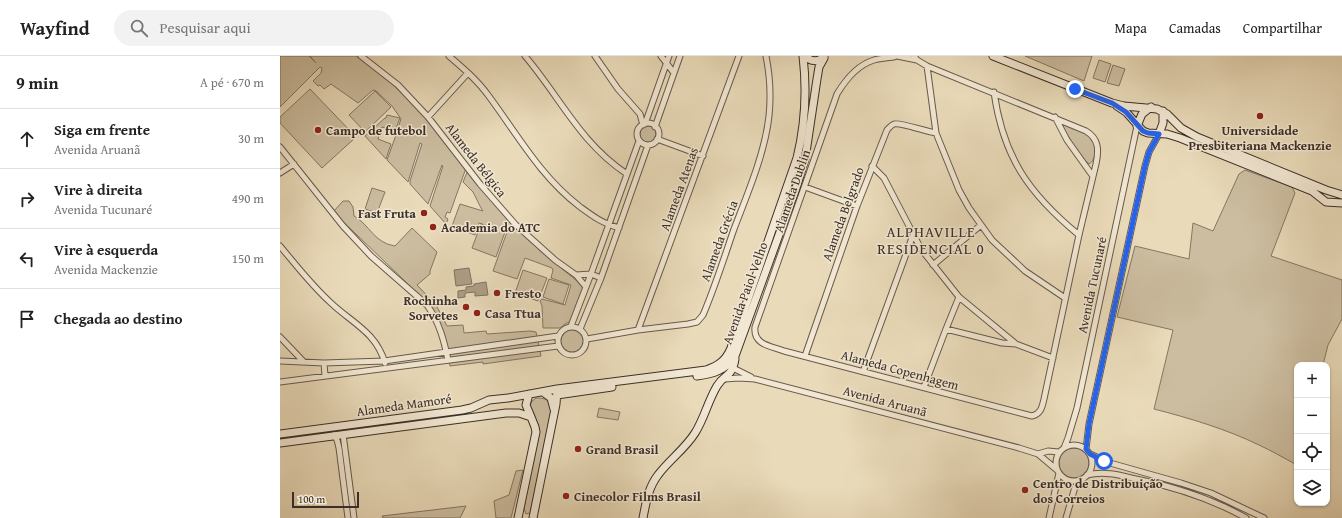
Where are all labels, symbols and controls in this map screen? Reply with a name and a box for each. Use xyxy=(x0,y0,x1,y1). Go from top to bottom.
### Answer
search box xyxy=(114,10,394,46)
text: Wayfind xyxy=(20,14,90,42)
icon: search xyxy=(128,17,150,39)
text: Pesquisar aqui xyxy=(160,17,251,38)
text: Mapa xyxy=(1115,18,1147,38)
text: Camadas xyxy=(1169,18,1221,38)
text: Compartilhar xyxy=(1243,18,1322,38)
text: 9 min xyxy=(16,70,58,95)
text: A pé · 670 m xyxy=(200,73,264,92)
route end xyxy=(1066,80,1084,98)
marker: Universidade Presbiteriana Mackenzie xyxy=(1255,111,1265,121)
text: Siga em frente xyxy=(54,119,150,140)
street label: Alameda Bélgica xyxy=(441,119,512,202)
place label: Campo de futebol xyxy=(326,121,426,140)
place label: Universidade Presbiteriana Mackenzie xyxy=(1188,121,1332,155)
marker: Campo de futebol xyxy=(313,125,323,135)
icon: ahead xyxy=(16,128,38,150)
text: 30 m xyxy=(238,129,264,148)
text: Avenida Aruanã xyxy=(54,140,140,159)
street label: Alameda Atenas xyxy=(655,145,703,233)
street label: Alameda Dublin xyxy=(769,146,815,235)
street label: Alameda Belgrado xyxy=(817,164,869,264)
text: Vire à direita xyxy=(54,179,142,200)
icon: right xyxy=(16,188,38,210)
text: 490 m xyxy=(232,189,264,208)
street label: Alameda Grécia xyxy=(696,197,743,284)
text: Avenida Tucunaré xyxy=(54,200,152,219)
place label: Fast Fruta xyxy=(358,204,416,223)
marker: Fast Fruta xyxy=(419,208,429,218)
place label: Academia do ATC xyxy=(441,218,540,237)
district label: ALPHAVILLE RESIDENCIAL 0 xyxy=(877,221,985,259)
marker: Academia do ATC xyxy=(428,222,438,232)
street label: Avenida Tucunaré xyxy=(1072,235,1112,335)
text: Vire à esquerda xyxy=(54,239,158,260)
street label: Avenida Paiol Velho xyxy=(718,239,772,347)
icon: left xyxy=(16,248,38,270)
text: 150 m xyxy=(232,249,264,268)
text: Avenida Mackenzie xyxy=(54,260,158,279)
place label: Fresto xyxy=(505,284,541,303)
marker: Fresto xyxy=(492,288,502,298)
place label: Rochinha Sorvetes xyxy=(403,291,458,325)
marker: Rochinha Sorvetes xyxy=(461,302,471,312)
place label: Casa Ttua xyxy=(485,304,541,323)
icon: arrive xyxy=(16,308,38,330)
text: Chegada ao destino xyxy=(54,308,182,329)
marker: Casa Ttua xyxy=(472,308,482,318)
street label: Alameda Copenhagem xyxy=(839,345,961,395)
map controls xyxy=(1294,362,1330,506)
button: + xyxy=(1294,362,1330,398)
street label: Avenida Aruanã xyxy=(841,381,930,422)
street label: Alameda Mamoré xyxy=(355,389,453,421)
button: − xyxy=(1294,398,1330,434)
button: locate xyxy=(1294,434,1330,470)
place label: Grand Brasil xyxy=(586,440,659,459)
marker: Grand Brasil xyxy=(573,444,583,454)
route start xyxy=(1095,452,1113,470)
button: layers xyxy=(1294,470,1330,506)
place label: Centro de Distribuição dos Correios xyxy=(1033,474,1163,508)
marker: Centro de Distribuição dos Correios xyxy=(1020,485,1030,495)
place label: Cinecolor Films Brasil xyxy=(574,487,701,506)
scale bar xyxy=(292,490,359,509)
text: 100 m xyxy=(298,491,325,507)
marker: Cinecolor Films Brasil xyxy=(561,491,571,501)

